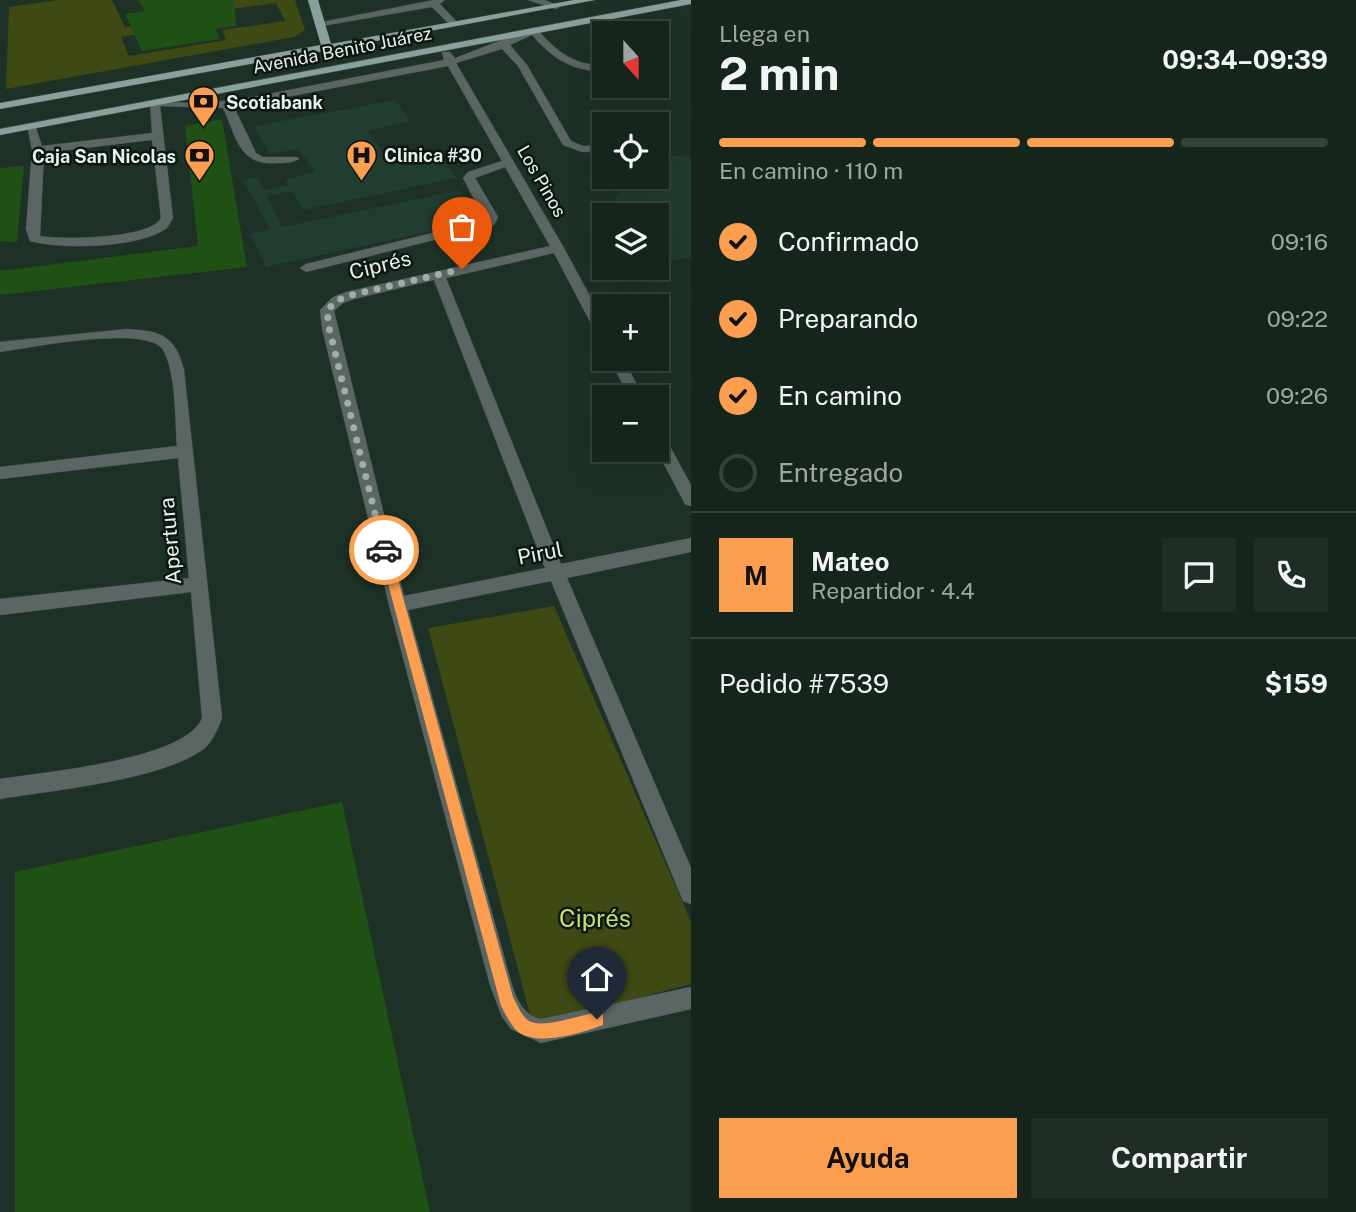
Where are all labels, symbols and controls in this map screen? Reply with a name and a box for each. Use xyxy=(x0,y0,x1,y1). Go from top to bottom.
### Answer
text: Llega en xyxy=(719,20,810,47)
north arrow xyxy=(592,21,668,98)
map controls xyxy=(592,21,669,462)
street label: Avenida Benito Juárez xyxy=(251,22,433,78)
text: 09:34–09:39 xyxy=(1162,44,1328,75)
text: 2 min xyxy=(719,46,839,100)
bank icon: Scotiabank xyxy=(186,85,220,129)
place label: Scotiabank xyxy=(226,92,324,113)
button: locate xyxy=(592,112,669,189)
hospital icon: Clinica #30 xyxy=(344,138,378,182)
bank icon: Caja San Nicolas xyxy=(182,139,216,183)
street label: Los Pinos xyxy=(513,141,571,221)
place label: Clinica #30 xyxy=(384,145,482,166)
place label: Caja San Nicolas xyxy=(32,146,176,167)
text: En camino · 110 m xyxy=(719,157,903,184)
pin xyxy=(432,197,492,269)
button: layers xyxy=(592,203,669,280)
icon: bag xyxy=(443,208,481,246)
icon: check xyxy=(719,223,757,261)
text: Confirmado xyxy=(778,226,919,257)
text: 09:16 xyxy=(1271,228,1328,255)
street label: Ciprés xyxy=(347,245,413,285)
button: + xyxy=(592,294,669,371)
icon: check xyxy=(719,300,757,338)
text: Preparando xyxy=(778,303,918,334)
text: 09:22 xyxy=(1267,305,1328,332)
icon: check xyxy=(719,377,757,415)
text: En camino xyxy=(778,380,902,411)
text: 09:26 xyxy=(1266,382,1328,409)
button: − xyxy=(592,385,669,462)
text: Entregado xyxy=(778,457,903,488)
street label: Apertura xyxy=(154,497,186,585)
courier xyxy=(349,515,419,585)
icon: car xyxy=(365,531,403,569)
street label: Pirul xyxy=(515,536,565,570)
button: chat xyxy=(1162,538,1236,612)
button: phone xyxy=(1254,538,1328,612)
text: Mateo xyxy=(811,546,889,577)
text: M xyxy=(744,560,768,591)
text: Repartidor · 4.4 xyxy=(811,577,975,604)
text: Pedido #7539 xyxy=(719,668,889,699)
text: $159 xyxy=(1264,668,1328,699)
park label: Ciprés xyxy=(559,904,631,932)
pin xyxy=(567,947,627,1019)
icon: home xyxy=(578,958,616,996)
button: Ayuda xyxy=(719,1118,1017,1198)
button: Compartir xyxy=(1031,1118,1328,1198)

